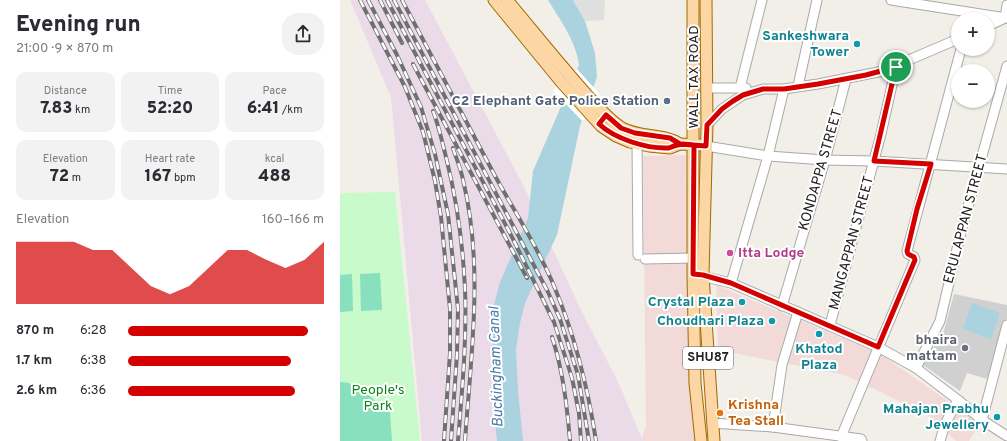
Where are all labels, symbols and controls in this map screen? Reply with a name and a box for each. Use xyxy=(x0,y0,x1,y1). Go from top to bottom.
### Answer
text: Evening run xyxy=(16,12,141,39)
map controls xyxy=(951,12,995,108)
button: + xyxy=(951,12,995,56)
button: share xyxy=(282,13,324,55)
street label: WALL TAX ROAD xyxy=(686,25,703,129)
place label: Sankeshwara Tower xyxy=(762,28,849,61)
marker: Sankeshwara Tower xyxy=(852,39,862,49)
text: 21:00 · 9 × 870 m xyxy=(16,41,113,57)
pin xyxy=(879,50,913,84)
icon: arrive xyxy=(885,56,907,78)
button: − xyxy=(951,64,995,108)
text: Distance xyxy=(44,84,87,98)
text: Time xyxy=(158,84,182,98)
text: Pace xyxy=(263,84,287,98)
place label: C2 Elephant Gate Police Station xyxy=(452,93,659,110)
marker: C2 Elephant Gate Police Station xyxy=(662,96,672,106)
text: 7.83 xyxy=(40,98,72,120)
text: 52:20 xyxy=(147,98,193,120)
text: 6:41 xyxy=(247,98,279,120)
text: km xyxy=(72,103,90,117)
text: /km xyxy=(279,103,303,117)
street label: KONDAPPA STREET xyxy=(796,107,846,233)
text: Elevation xyxy=(43,152,88,166)
text: Heart rate xyxy=(145,152,195,166)
text: kcal xyxy=(265,152,284,166)
street label: ERULAPPAN STREET xyxy=(941,152,991,286)
text: 72 xyxy=(50,166,69,188)
text: 167 xyxy=(144,166,171,188)
text: 488 xyxy=(258,166,291,188)
text: m xyxy=(69,171,81,185)
text: bpm xyxy=(171,171,196,185)
street label: MANGAPPAN STREET xyxy=(826,174,878,312)
text: Elevation xyxy=(16,212,69,228)
text: 160–166 m xyxy=(262,212,324,228)
place label: Itta Lodge xyxy=(738,245,804,262)
marker: Itta Lodge xyxy=(725,248,735,258)
place label: Crystal Plaza xyxy=(648,294,734,311)
marker: Crystal Plaza xyxy=(737,297,747,307)
water label: Buckingham Canal xyxy=(485,305,509,428)
place label: Choudhari Plaza xyxy=(657,313,764,330)
marker: Choudhari Plaza xyxy=(767,316,777,326)
text: 870 m xyxy=(16,323,54,339)
text: 6:28 xyxy=(80,323,107,339)
marker: Khatod Plaza xyxy=(814,329,824,339)
place label: bhaira mattam xyxy=(906,332,957,365)
place label: Khatod Plaza xyxy=(795,341,843,374)
marker: bhaira mattam xyxy=(960,343,970,353)
road number: SHU87 xyxy=(683,347,733,369)
text: 1.7 km xyxy=(16,353,52,369)
text: 6:38 xyxy=(80,353,106,369)
park label: People's Park xyxy=(351,382,405,415)
text: 2.6 km xyxy=(16,383,57,399)
text: 6:36 xyxy=(80,383,106,399)
place label: Krishna Tea Stall xyxy=(728,397,784,430)
place label: Mahajan Prabhu Jewellery xyxy=(883,401,989,434)
marker: Krishna Tea Stall xyxy=(715,408,725,418)
marker: Mahajan Prabhu Jewellery xyxy=(992,412,1002,422)

